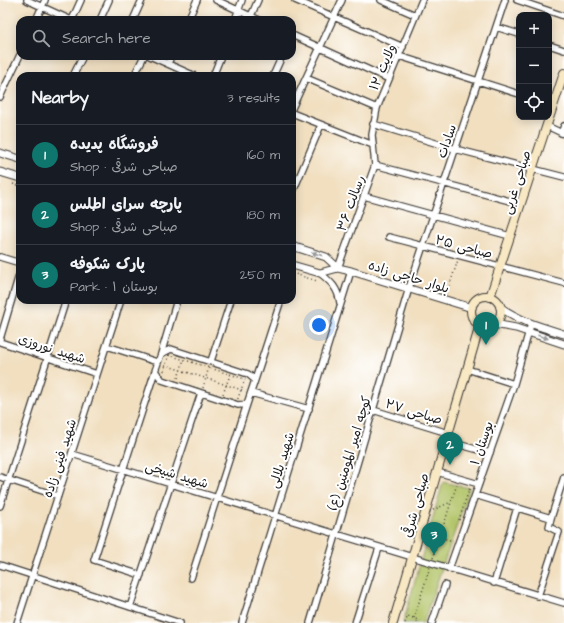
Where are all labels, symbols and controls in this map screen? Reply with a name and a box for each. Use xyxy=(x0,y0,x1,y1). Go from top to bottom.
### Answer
map controls xyxy=(516,12,552,120)
button: + xyxy=(516,12,552,48)
search box xyxy=(16,16,296,60)
icon: search xyxy=(30,27,52,49)
text: Search here xyxy=(62,28,151,49)
street label: ولایت ۱۲ xyxy=(365,41,401,93)
button: − xyxy=(516,48,552,84)
button: locate xyxy=(516,84,552,120)
text: Nearby xyxy=(32,86,89,110)
text: 3 results xyxy=(227,89,280,107)
street label: سادات xyxy=(433,122,461,161)
text: فروشگاه پدیده xyxy=(70,134,159,155)
text: 1 xyxy=(44,146,46,164)
text: 160 m xyxy=(247,146,280,164)
street label: صباحی غربی xyxy=(498,148,536,217)
text: Shop · صباحی شرقی xyxy=(70,158,178,176)
street label: رسالت ۳۶ xyxy=(332,173,369,234)
text: پارچه سرای اطلس xyxy=(70,194,182,215)
text: 2 xyxy=(41,206,49,224)
text: 180 m xyxy=(246,206,280,224)
text: Shop · صباحی شرقی xyxy=(70,218,178,236)
street label: صباحی ۲۵ xyxy=(433,231,494,263)
one-way arrow xyxy=(311,251,323,257)
text: پارک شکوفه xyxy=(70,254,145,275)
street label: بلوار حاجی زاده xyxy=(366,256,451,298)
text: 3 xyxy=(42,266,48,284)
text: 250 m xyxy=(240,266,280,284)
text: Park · بوستان ۱ xyxy=(70,278,158,296)
pin: 1 xyxy=(473,312,499,345)
your location xyxy=(309,315,329,335)
street label: شهید نوروزی xyxy=(16,330,87,368)
one-way arrow xyxy=(537,334,549,340)
street label: کوچه امیر المومنین (ع) xyxy=(324,393,376,513)
street label: صباحی ۲۷ xyxy=(383,395,444,429)
street label: شهید فینی زاده xyxy=(39,417,81,500)
street label: بوستان ۱ xyxy=(466,419,498,468)
street label: شهید بلالی xyxy=(265,430,299,491)
pin: 2 xyxy=(437,432,463,465)
street label: شهید شیخی xyxy=(143,457,210,493)
street label: صباحی شرقی xyxy=(398,471,434,540)
pin: 3 xyxy=(421,522,447,555)

